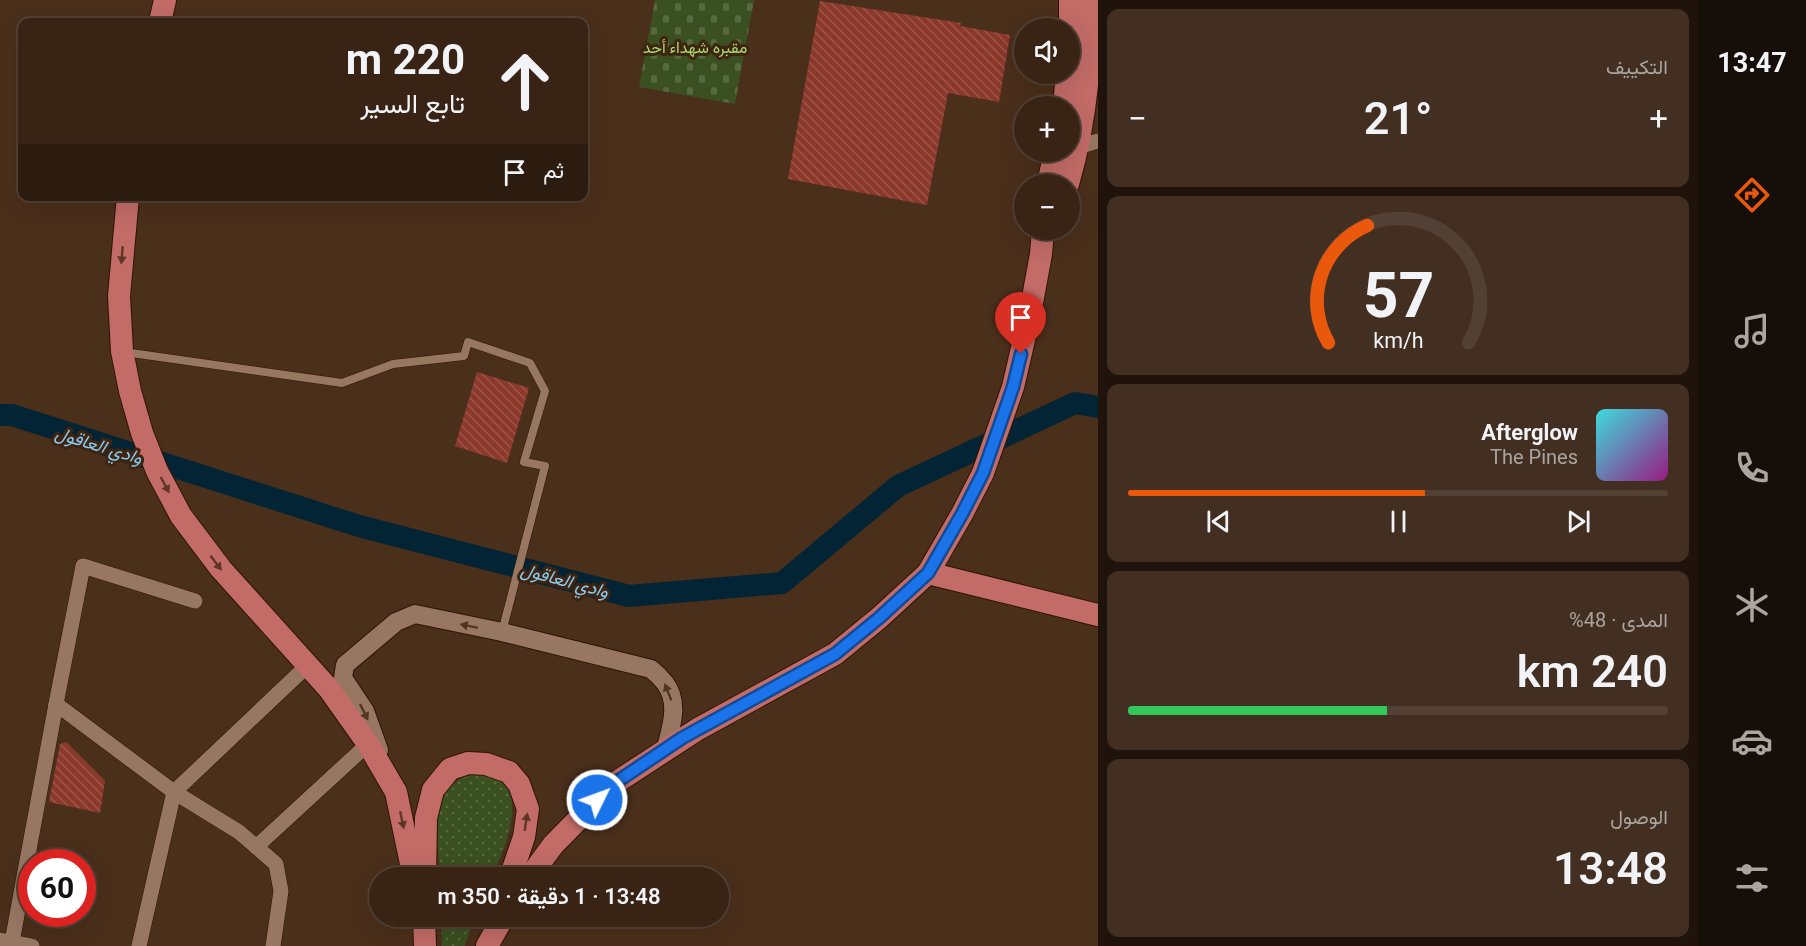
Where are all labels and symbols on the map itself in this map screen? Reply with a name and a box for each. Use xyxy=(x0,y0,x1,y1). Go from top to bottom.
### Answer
park label: مقبره شهداء أحد xyxy=(643,38,747,58)
one-way arrow xyxy=(117,245,127,264)
pin xyxy=(995,292,1046,354)
water label: وادي العاقول xyxy=(51,422,145,473)
one-way arrow xyxy=(160,476,170,493)
one-way arrow xyxy=(210,555,223,571)
water label: وادي العاقول xyxy=(518,558,611,607)
one-way arrow xyxy=(460,620,479,630)
one-way arrow xyxy=(663,682,673,700)
one-way arrow xyxy=(359,703,368,720)
position arrow xyxy=(565,768,629,832)
one-way arrow xyxy=(398,811,407,830)
one-way arrow xyxy=(522,812,531,831)
speed limit sign: 60 xyxy=(18,849,96,927)

